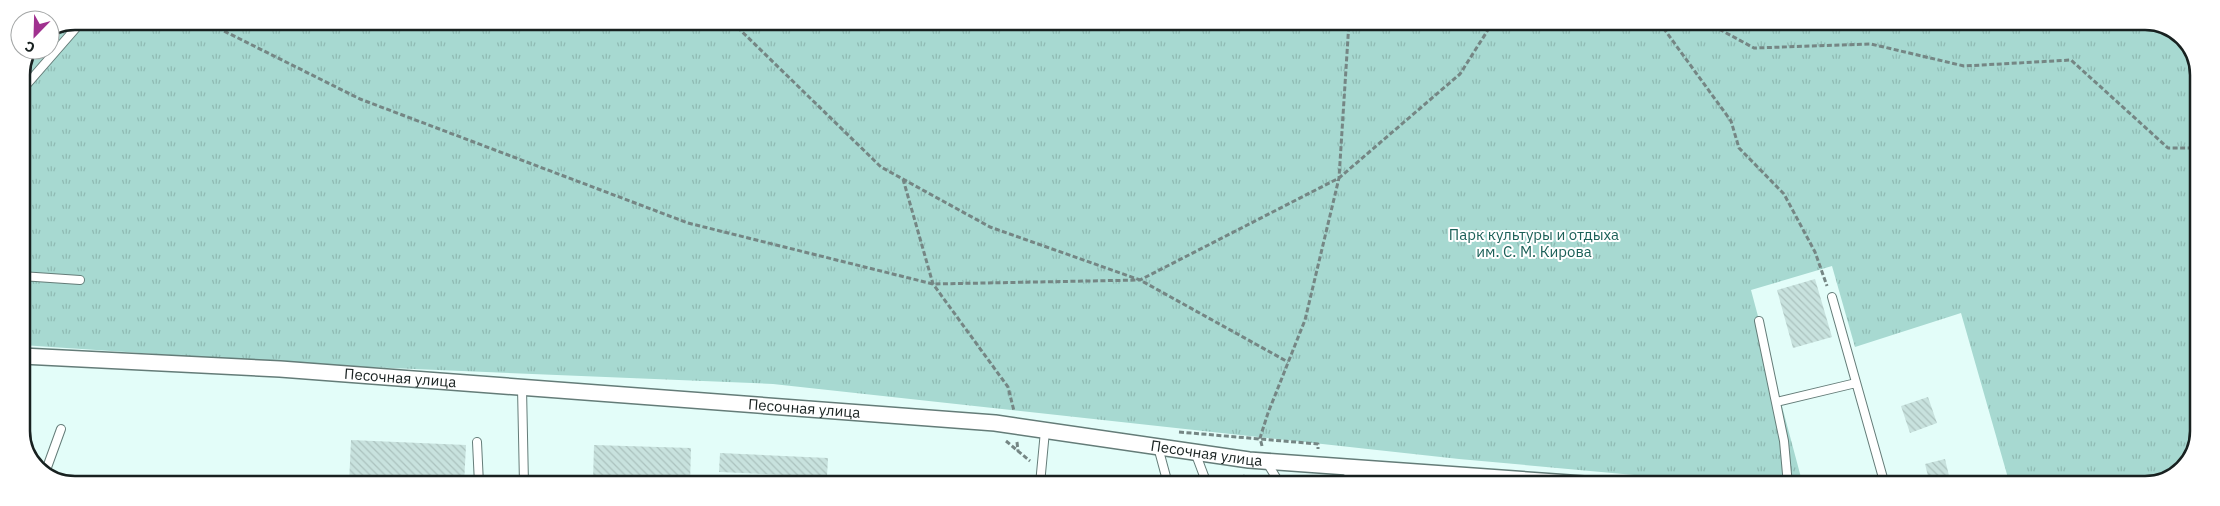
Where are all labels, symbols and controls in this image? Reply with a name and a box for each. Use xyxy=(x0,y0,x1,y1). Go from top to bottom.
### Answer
north arrow xyxy=(10,10,60,60)
text: С xyxy=(22,37,38,57)
park label: Парк культуры и отдыха им. С. М. Кирова xyxy=(1449,225,1619,261)
street label: Песочная улица xyxy=(343,364,457,391)
street label: Песочная улица xyxy=(747,394,861,422)
street label: Песочная улица xyxy=(1149,436,1263,470)

